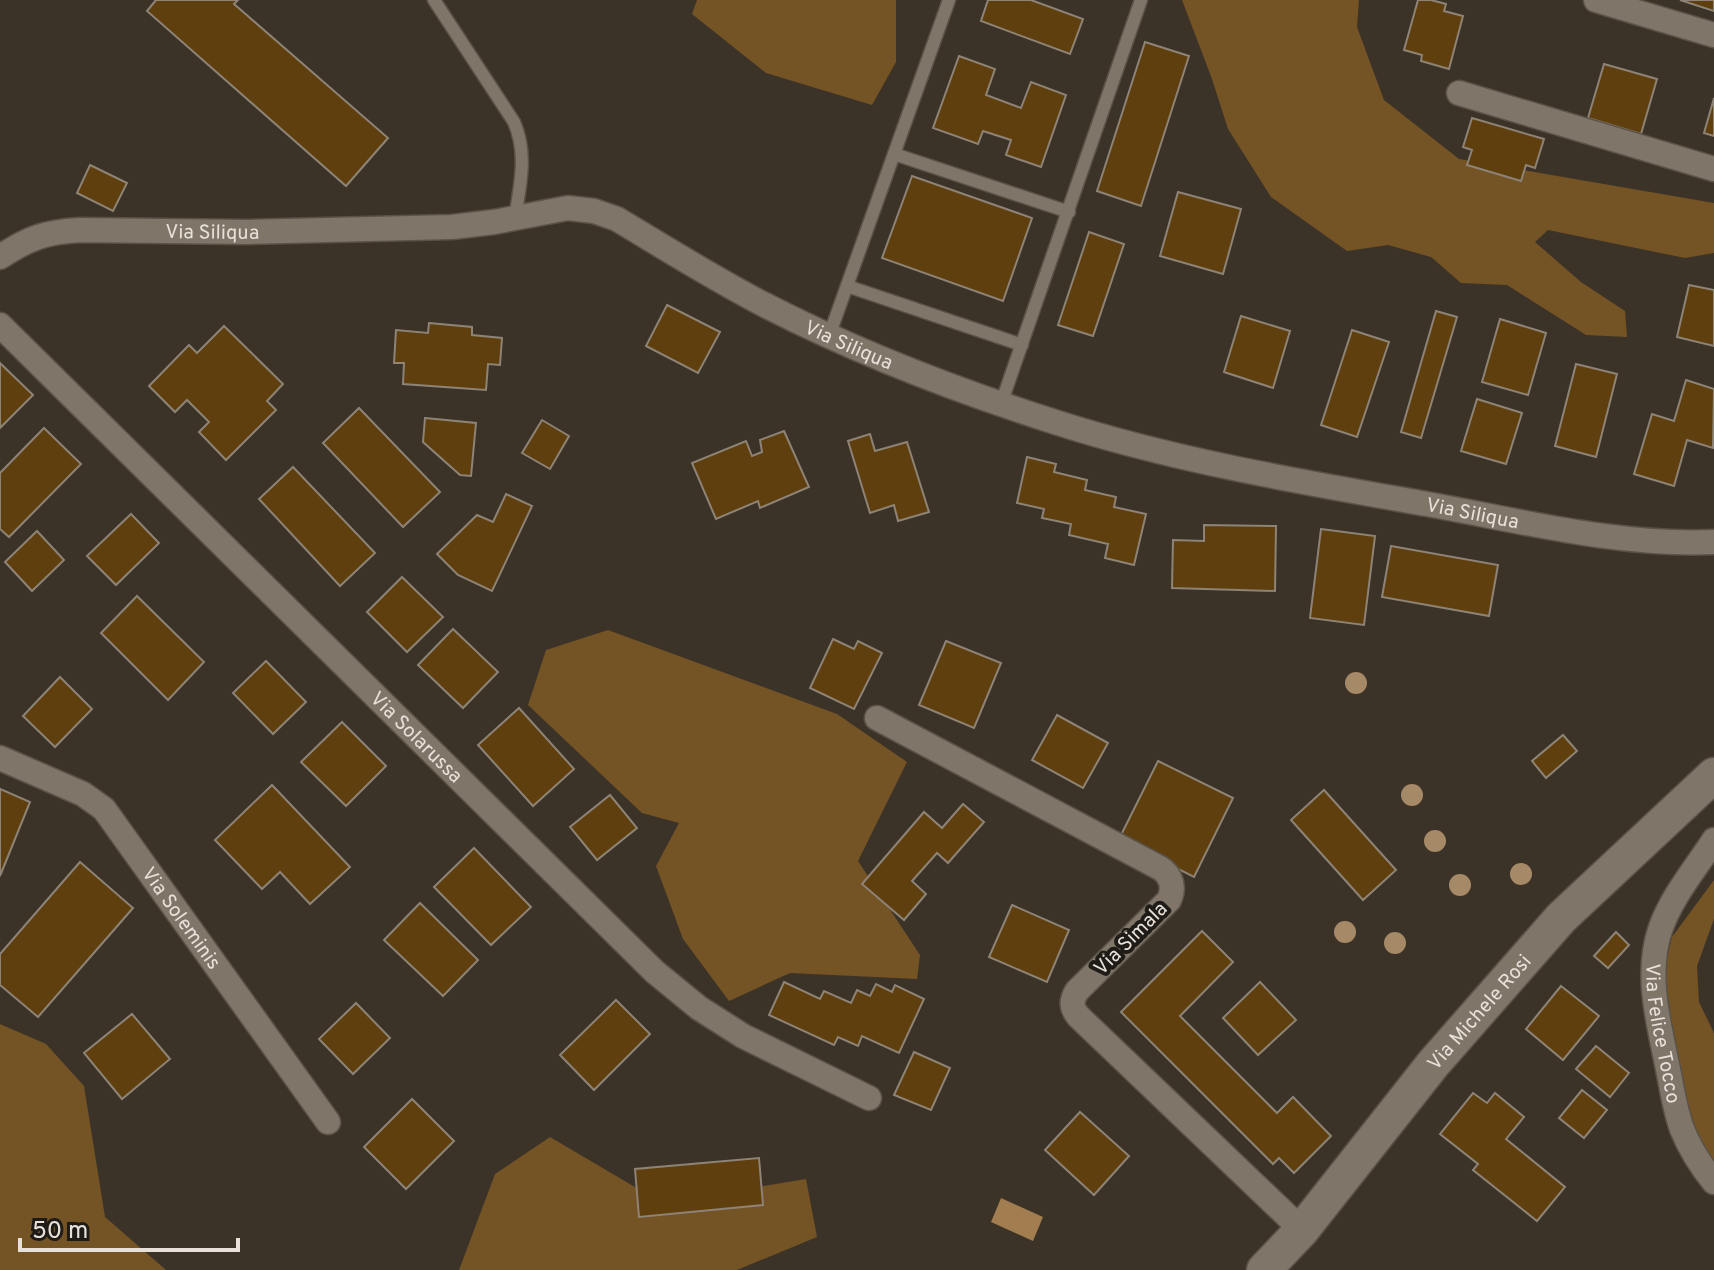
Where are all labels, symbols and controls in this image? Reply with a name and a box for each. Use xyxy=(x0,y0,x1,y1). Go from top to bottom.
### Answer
street label: Via Siliqua xyxy=(165,220,260,247)
street label: Via Siliqua xyxy=(800,315,896,377)
street label: Via Siliqua xyxy=(1424,493,1521,536)
street label: Via Solarussa xyxy=(364,687,467,790)
street label: Via Soleminis xyxy=(135,862,226,975)
street label: Via Simala xyxy=(1089,897,1174,982)
street label: Via Michele Rosi xyxy=(1422,950,1538,1077)
street label: Via Felice Tocco xyxy=(1638,963,1685,1106)
scale bar xyxy=(20,1202,238,1252)
text: 50 m xyxy=(32,1217,88,1247)

